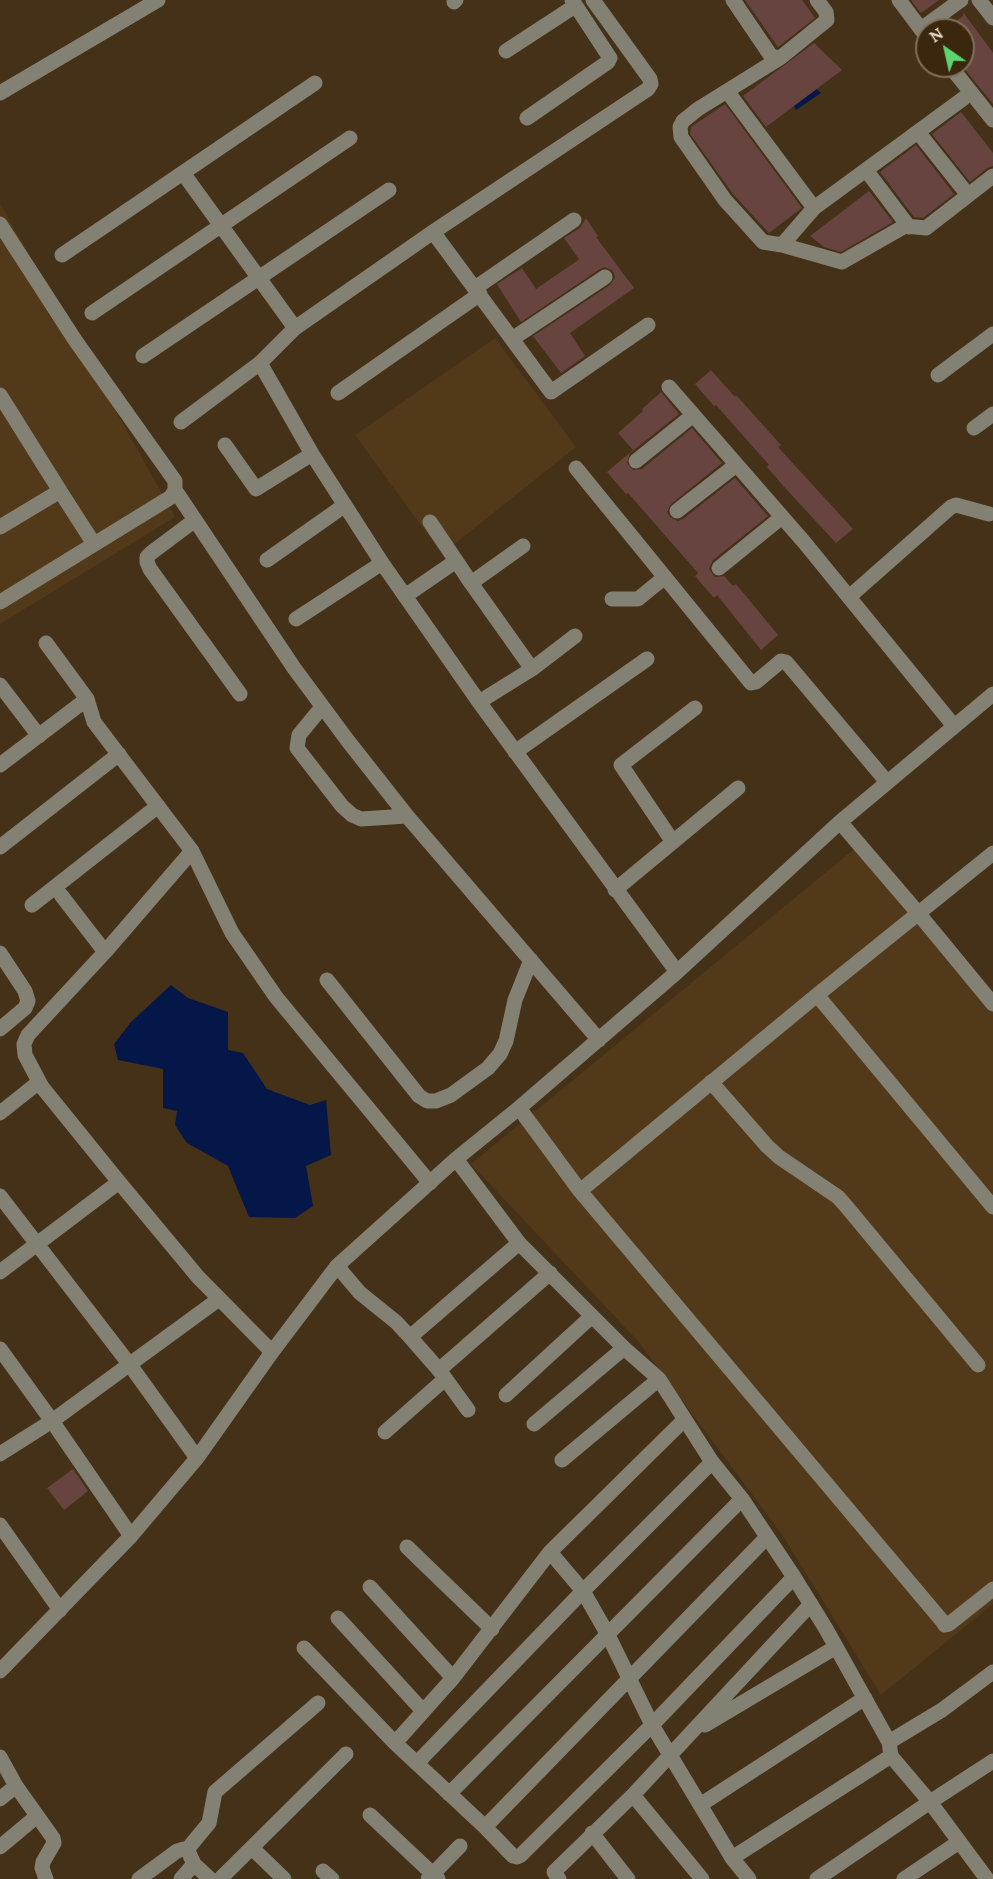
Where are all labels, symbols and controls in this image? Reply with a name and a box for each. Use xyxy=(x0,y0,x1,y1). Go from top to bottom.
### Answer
north arrow xyxy=(915,18,975,78)
text: N xyxy=(925,23,947,46)

